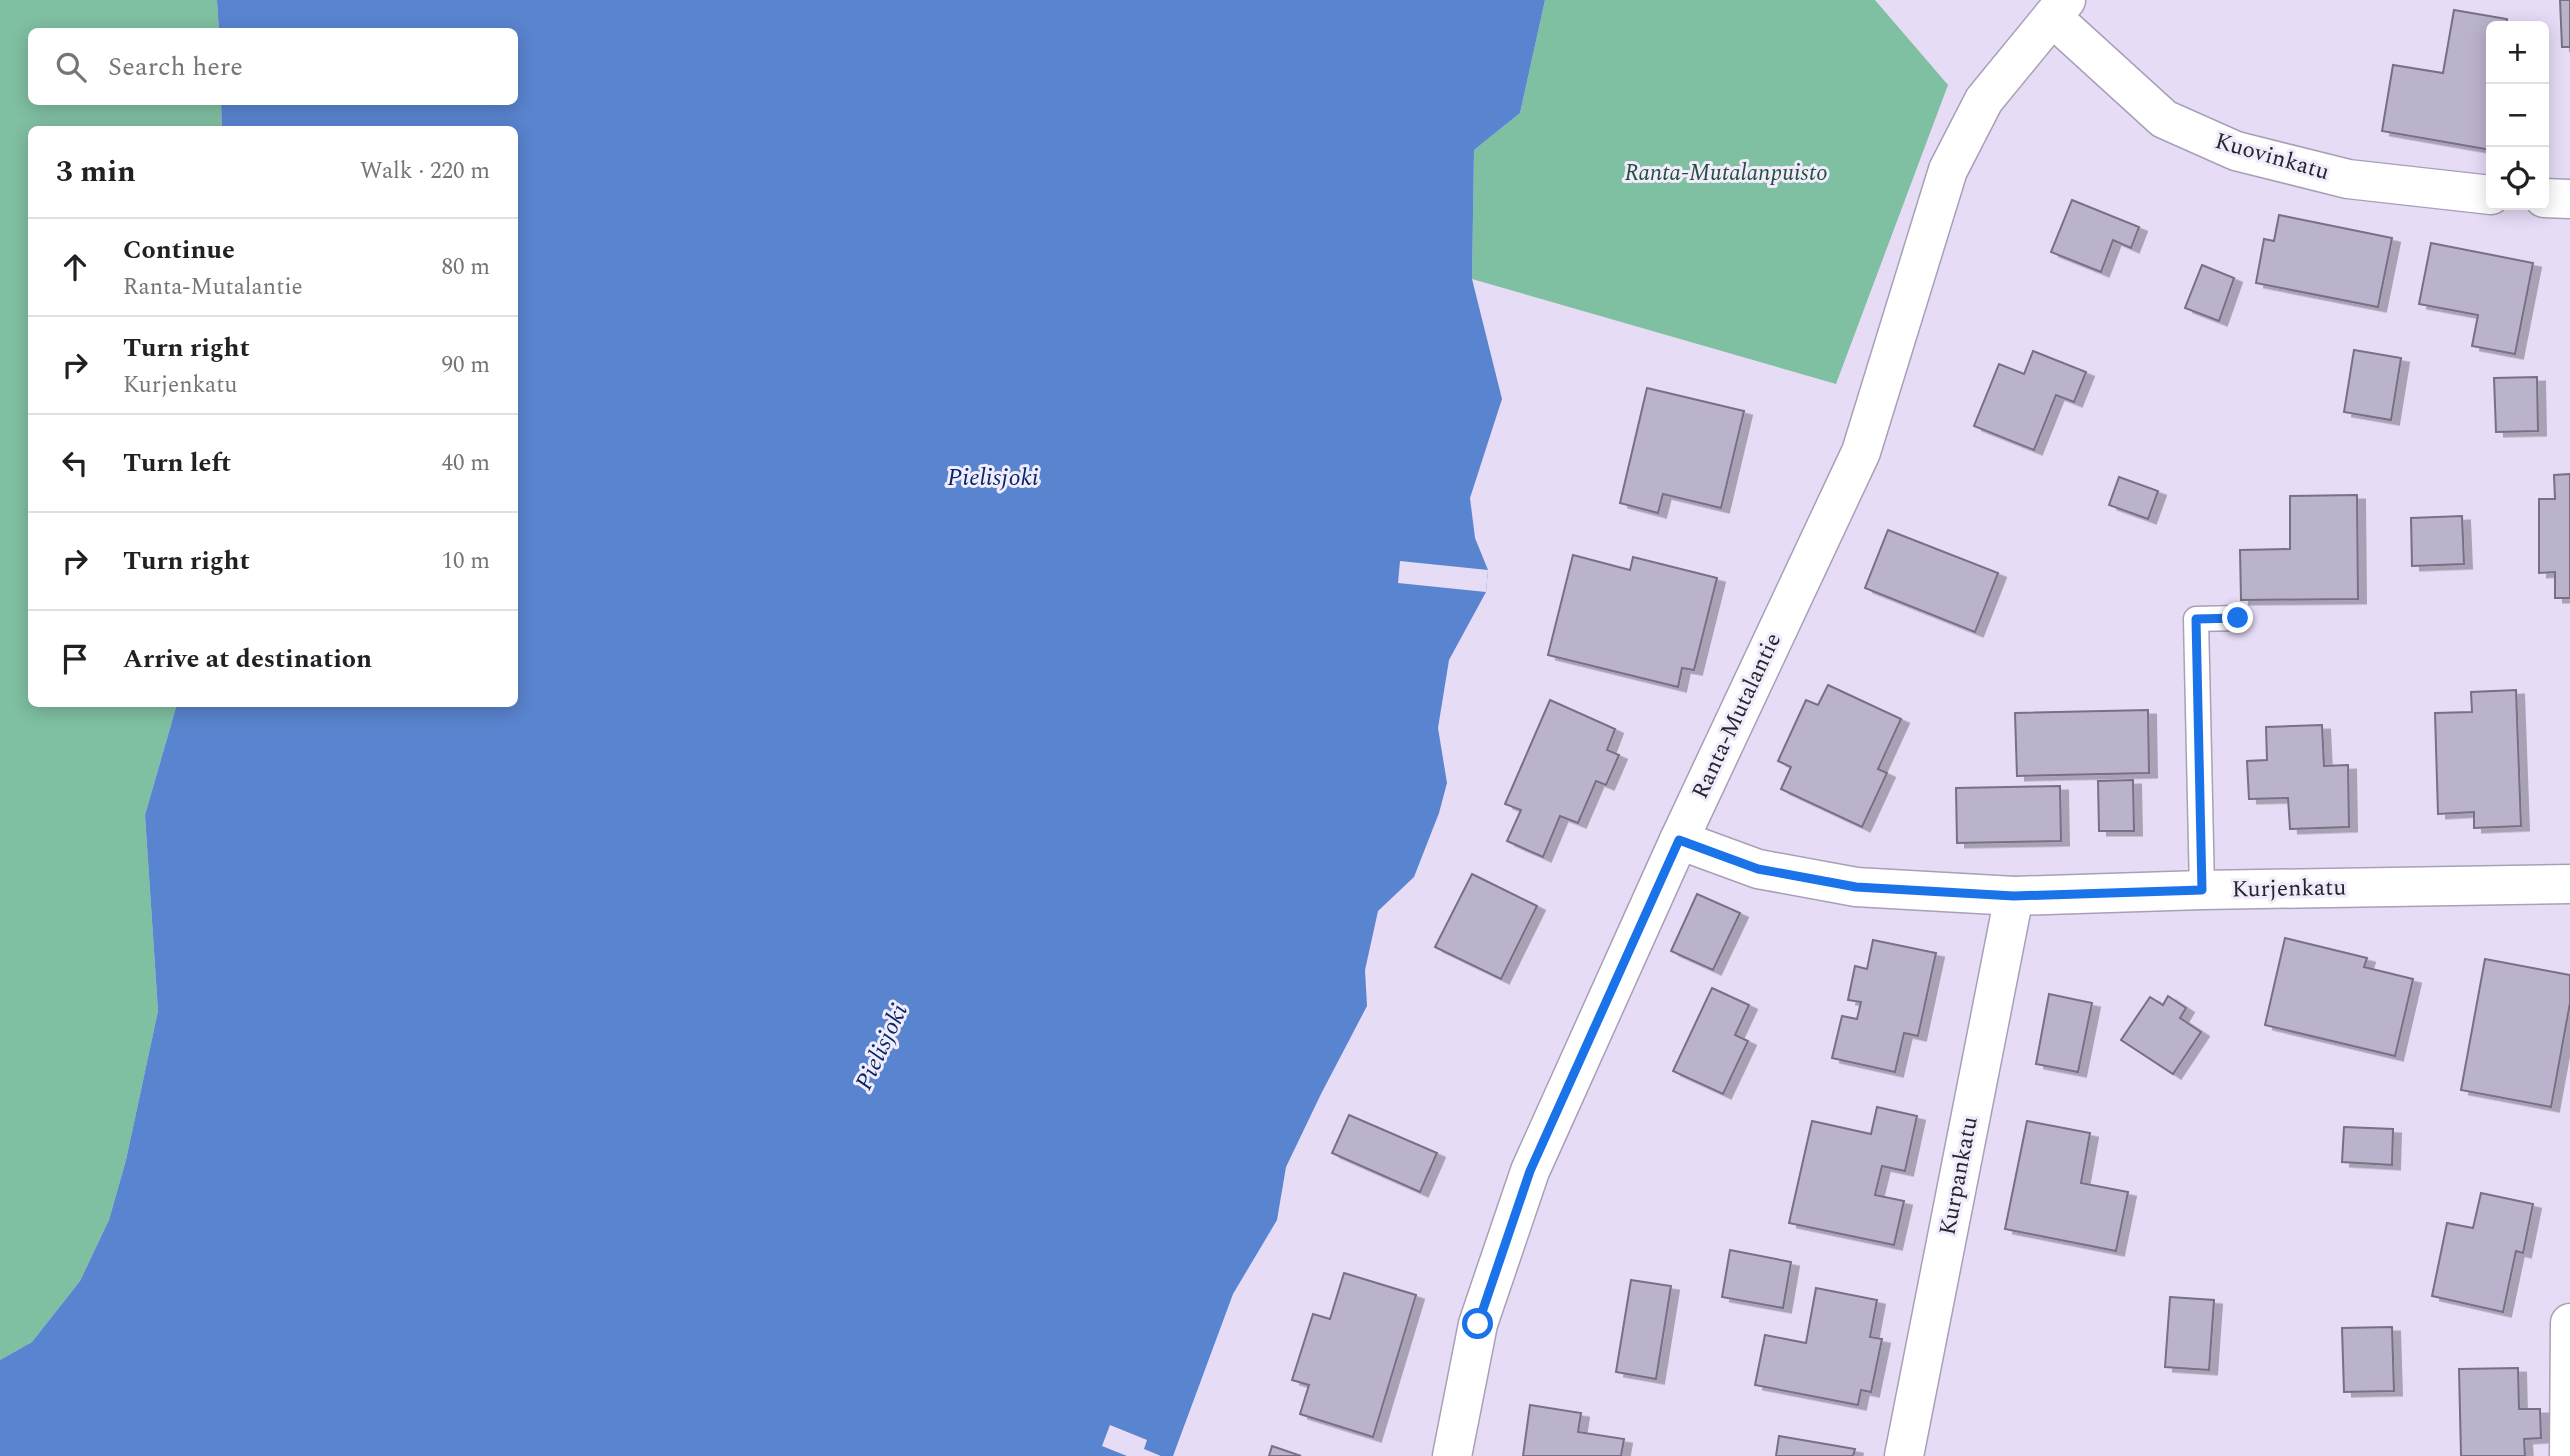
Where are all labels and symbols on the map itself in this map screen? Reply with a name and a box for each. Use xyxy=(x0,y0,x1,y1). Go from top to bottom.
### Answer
street label: Kuovinkatu xyxy=(2211,124,2333,190)
park label: Ranta-Mutalanpuisto xyxy=(1624,156,1828,191)
water label: Pielisjoki xyxy=(947,460,1039,496)
route end xyxy=(2222,602,2253,633)
street label: Ranta-Mutalantie xyxy=(1683,627,1791,805)
street label: Kurjenkatu xyxy=(2232,871,2347,907)
water label: Pielisjoki xyxy=(846,998,918,1096)
street label: Kurpankatu xyxy=(1930,1113,1988,1238)
route start xyxy=(1462,1308,1493,1339)

